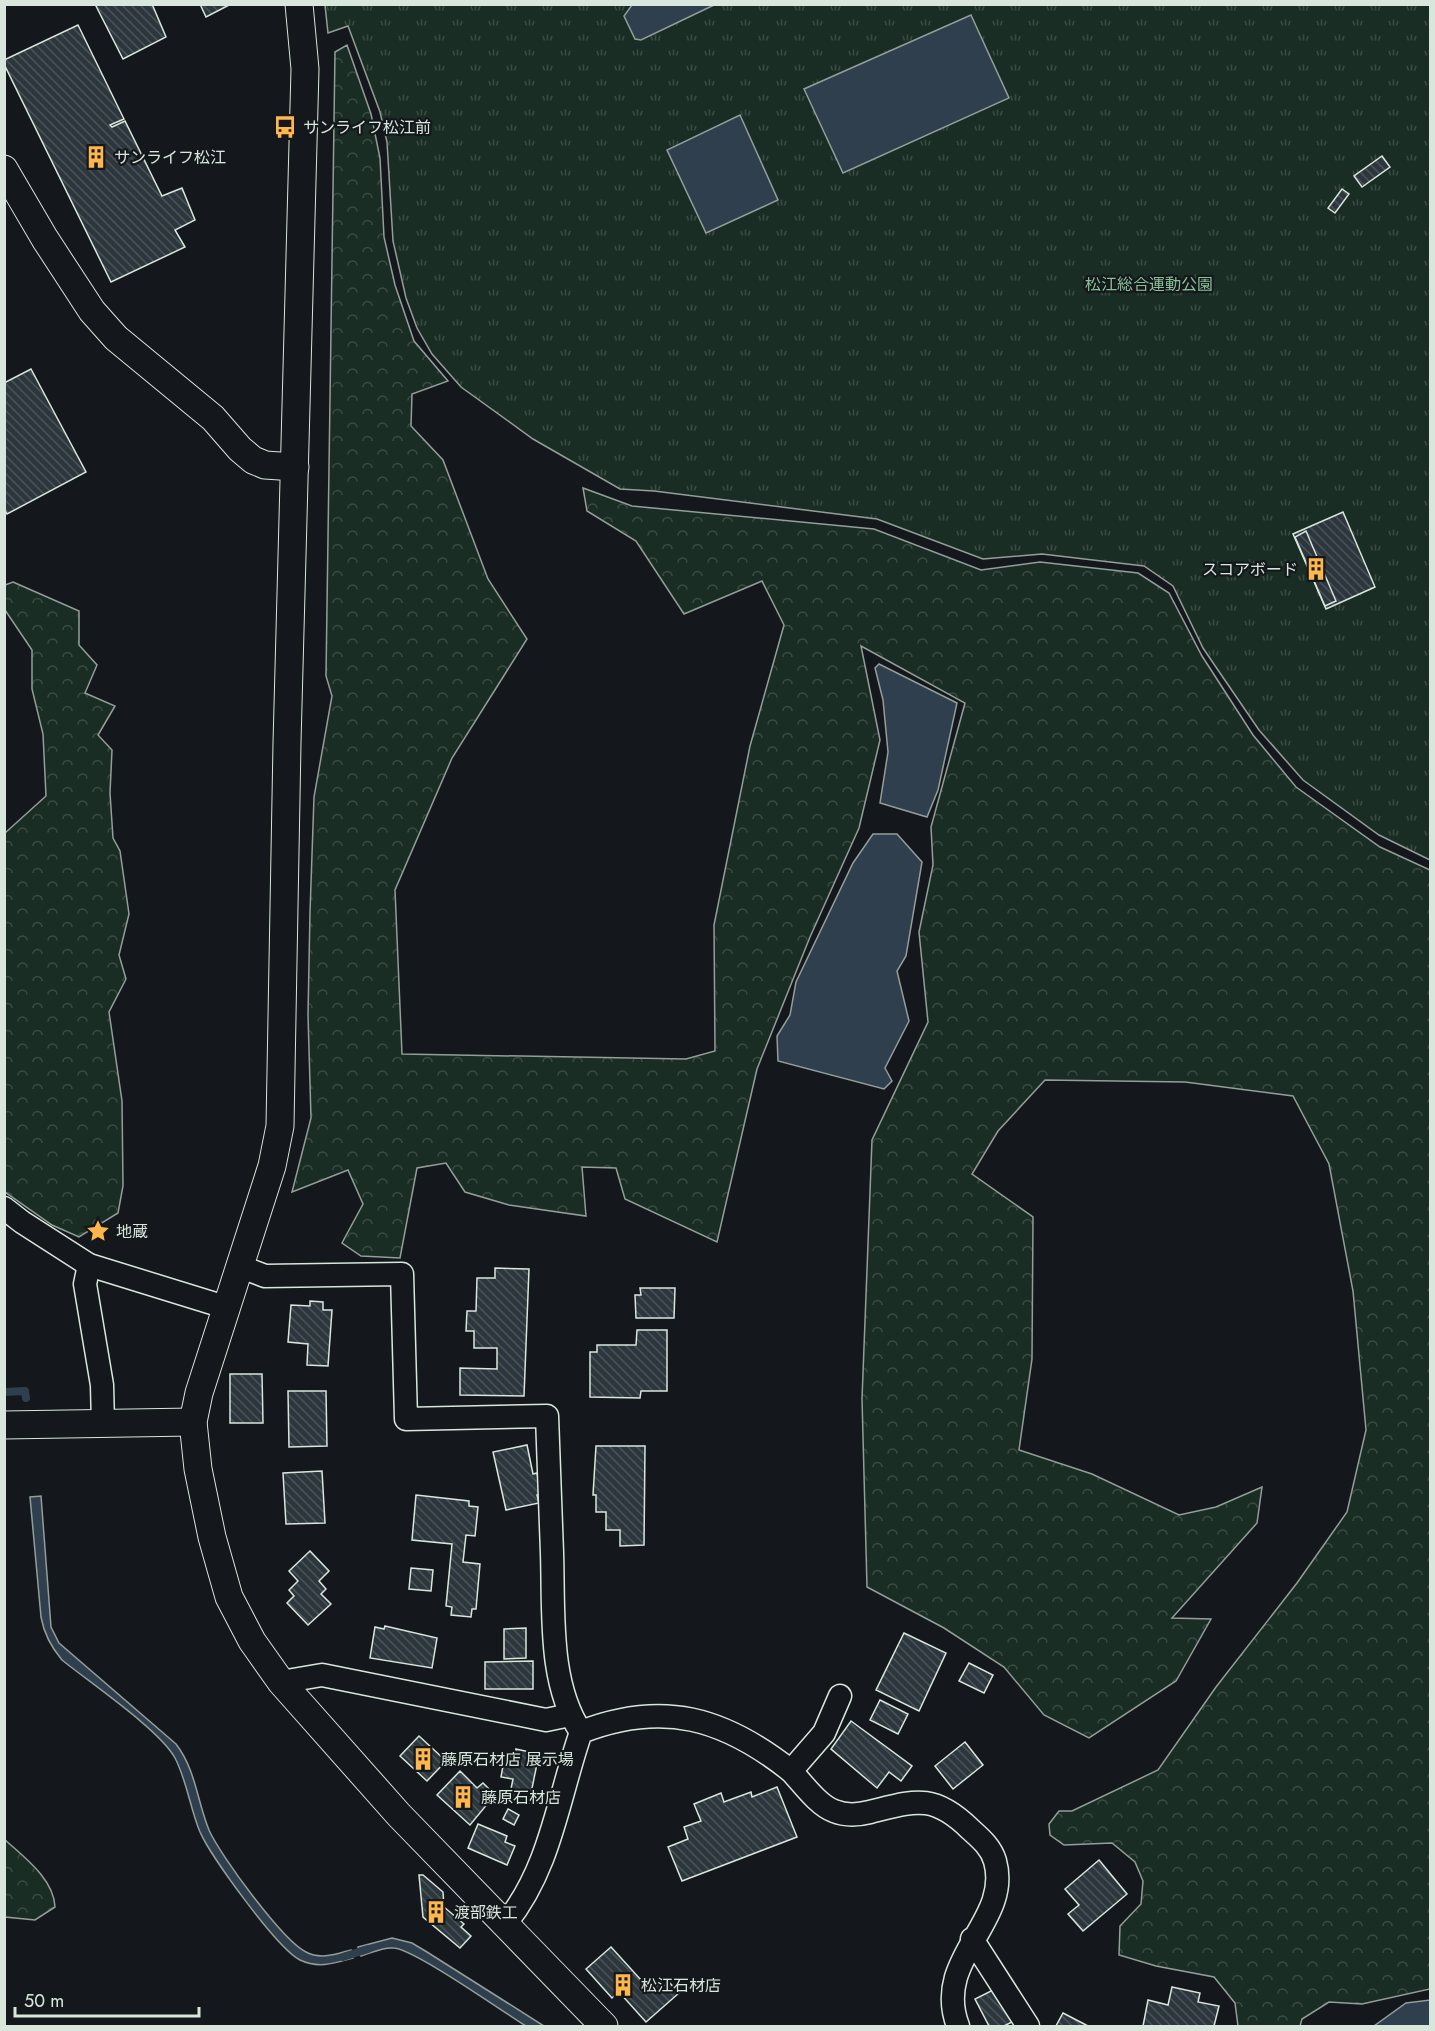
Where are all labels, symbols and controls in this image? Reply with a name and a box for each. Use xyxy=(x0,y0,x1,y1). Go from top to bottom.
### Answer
bus stop icon: サンライフ松江前 xyxy=(272,114,298,140)
place label: サンライフ松江前 xyxy=(303,116,431,139)
building icon: サンライフ松江 xyxy=(83,144,109,170)
place label: サンライフ松江 xyxy=(114,146,226,169)
park label: 松江総合運動公園 xyxy=(1085,273,1213,296)
building icon: スコアボード xyxy=(1303,556,1329,582)
place label: スコアボード xyxy=(1202,558,1298,581)
place icon: 地蔵 xyxy=(85,1218,111,1244)
place label: 地蔵 xyxy=(116,1220,148,1243)
building icon: 藤原石材店 展示場 xyxy=(410,1746,436,1772)
place label: 藤原石材店 展示場 xyxy=(441,1748,574,1771)
building icon: 藤原石材店 xyxy=(450,1784,476,1810)
place label: 藤原石材店 xyxy=(481,1786,561,1809)
building icon: 渡部鉄工 xyxy=(423,1899,449,1925)
place label: 渡部鉄工 xyxy=(454,1901,518,1924)
building icon: 松江石材店 xyxy=(610,1972,636,1998)
place label: 松江石材店 xyxy=(641,1974,721,1997)
scale bar xyxy=(15,1980,200,2018)
text: 50 m xyxy=(24,1988,64,2014)

